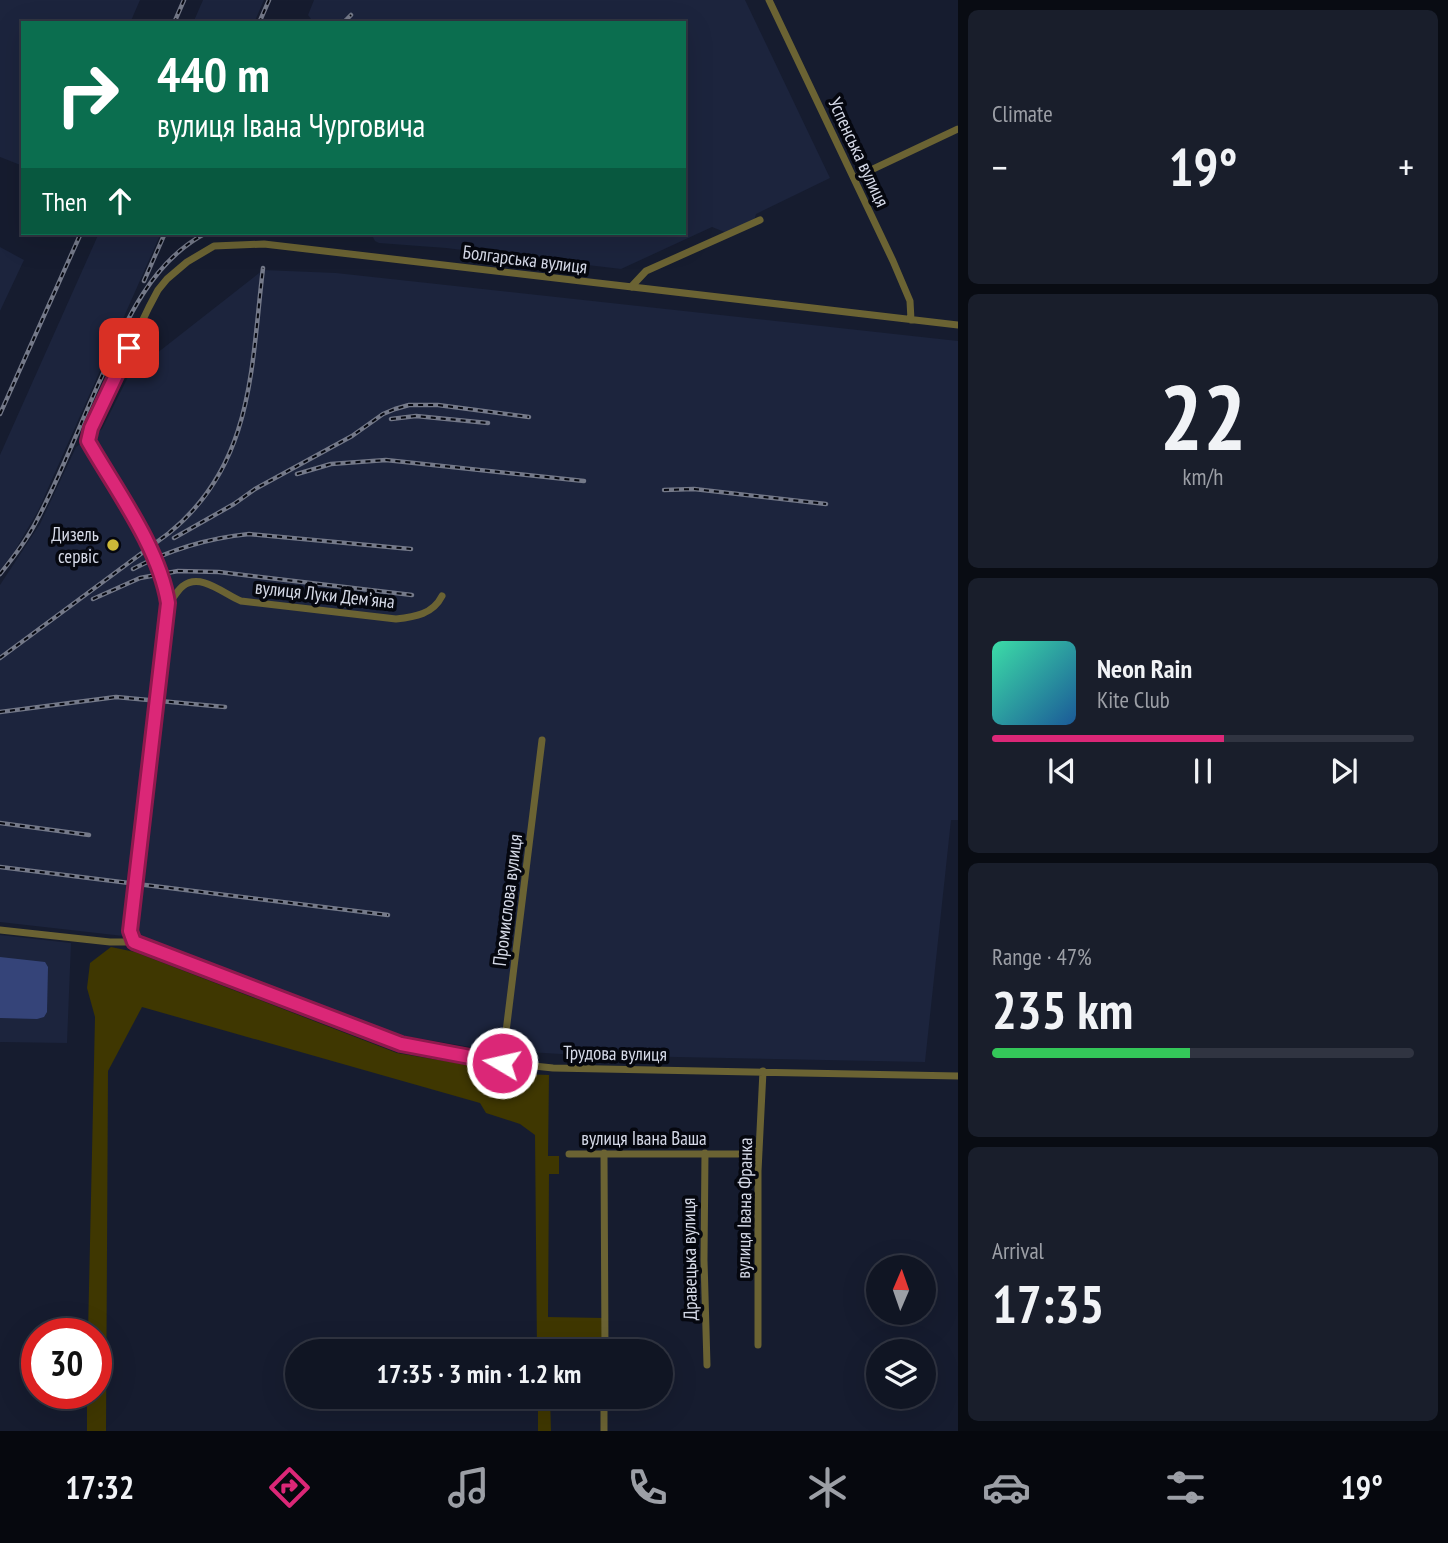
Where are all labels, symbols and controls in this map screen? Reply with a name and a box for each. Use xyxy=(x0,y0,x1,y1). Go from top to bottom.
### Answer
text: 440 m xyxy=(157,42,270,106)
icon: right xyxy=(42,49,133,140)
street label: Успенська вулиця xyxy=(823,94,895,210)
text: Climate xyxy=(992,99,1053,128)
text: вулиця Івана Чурговича xyxy=(157,104,425,146)
text: 19° xyxy=(1169,133,1237,200)
text: − xyxy=(992,142,1008,191)
text: + xyxy=(1398,142,1414,191)
icon: ahead xyxy=(101,182,139,220)
text: Then xyxy=(42,185,87,218)
street label: Болгарська вулиця xyxy=(461,239,589,279)
pin xyxy=(99,318,159,378)
icon: arrive xyxy=(110,329,148,367)
text: 22 xyxy=(1160,357,1247,475)
text: km/h xyxy=(1183,462,1223,491)
place label: Дизель сервіс xyxy=(51,522,99,568)
marker: Дизель сервіс xyxy=(105,537,121,553)
street label: вулиця Луки Демʼяна xyxy=(254,575,396,613)
text: Neon Rain xyxy=(1097,652,1192,685)
text: Kite Club xyxy=(1097,685,1170,714)
icon: previous xyxy=(1043,752,1081,790)
icon: pause xyxy=(1184,752,1222,790)
icon: next xyxy=(1325,752,1363,790)
street label: Промислова вулиця xyxy=(487,833,527,967)
text: Range · 47% xyxy=(992,942,1092,971)
text: 235 km xyxy=(992,976,1133,1043)
position arrow xyxy=(465,1026,539,1100)
street label: Трудова вулиця xyxy=(563,1040,667,1066)
street label: вулиця Івана Ваша xyxy=(581,1126,707,1150)
street label: вулиця Івана Франка xyxy=(731,1137,757,1279)
street label: Дравецька вулиця xyxy=(676,1198,702,1320)
text: Arrival xyxy=(992,1236,1044,1265)
north arrow xyxy=(866,1255,936,1325)
map controls xyxy=(866,1255,936,1409)
text: 17:35 xyxy=(992,1270,1104,1337)
speed limit sign: 30 xyxy=(21,1318,112,1409)
button: layers xyxy=(866,1339,936,1409)
text: 17:35 · 3 min · 1.2 km xyxy=(377,1357,581,1390)
icon: directions xyxy=(265,1463,314,1512)
icon: music xyxy=(444,1463,493,1512)
icon: phone xyxy=(623,1463,672,1512)
icon: climate xyxy=(803,1463,852,1512)
icon: car xyxy=(982,1463,1031,1512)
icon: filters xyxy=(1161,1463,1210,1512)
text: 17:32 xyxy=(65,1466,134,1508)
text: 19° xyxy=(1341,1466,1383,1508)

